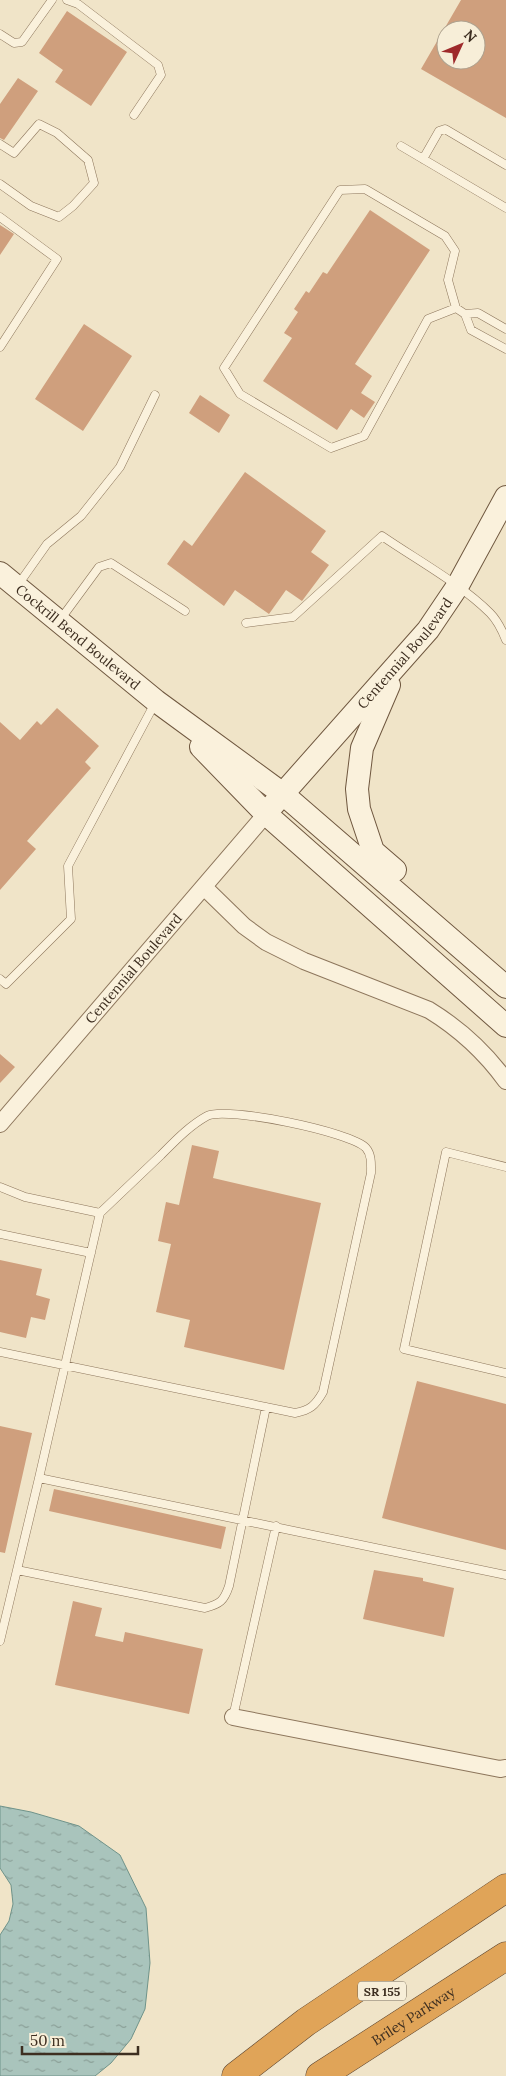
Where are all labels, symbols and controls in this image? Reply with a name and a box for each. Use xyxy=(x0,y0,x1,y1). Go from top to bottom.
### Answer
north arrow xyxy=(436,20,486,70)
text: N xyxy=(460,26,481,46)
street label: Cockrill Bend Boulevard xyxy=(12,581,144,694)
street label: Centennial Boulevard xyxy=(353,594,456,713)
street label: Centennial Boulevard xyxy=(81,910,186,1027)
road number: SR 155 xyxy=(358,1982,406,2000)
street label: Briley Parkway xyxy=(368,1982,459,2049)
scale bar xyxy=(22,2024,139,2056)
text: 50 m xyxy=(30,2031,65,2050)

